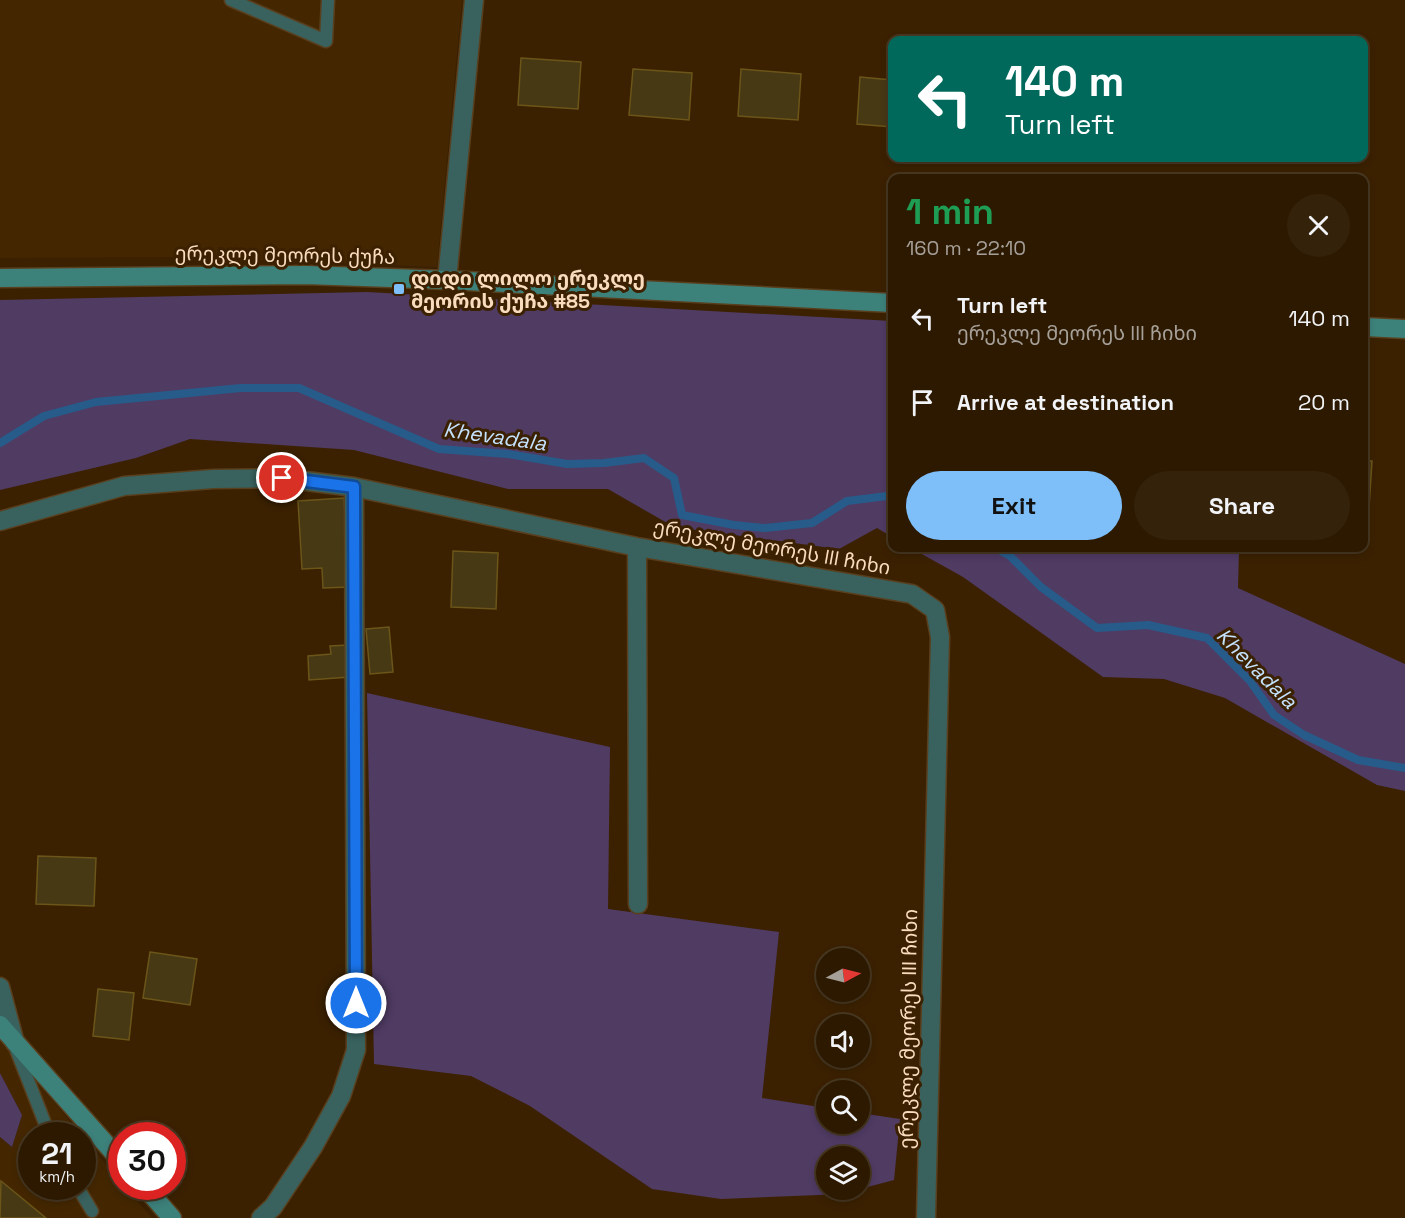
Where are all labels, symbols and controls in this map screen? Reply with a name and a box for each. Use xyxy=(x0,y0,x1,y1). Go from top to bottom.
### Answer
text: 140 m xyxy=(1005,55,1124,108)
icon: left xyxy=(906,60,984,138)
text: Turn left xyxy=(1005,107,1115,142)
text: 1 min xyxy=(906,189,994,235)
button: close xyxy=(1287,194,1350,257)
text: 160 m · 22:10 xyxy=(906,235,1026,261)
street label: ერეკლე მეორეს ქუჩა xyxy=(175,240,395,270)
place label: დიდი ლილო ერეკლე მეორის ქუჩა #85 xyxy=(411,265,645,314)
marker: დიდი ლილო ერეკლე მეორის ქუჩა #85 xyxy=(392,282,406,296)
text: Turn left xyxy=(957,291,1047,319)
icon: left xyxy=(906,302,939,335)
text: 140 m xyxy=(1288,304,1350,332)
text: ერეკლე მეორეს III ჩიხი xyxy=(957,320,1197,346)
icon: arrive xyxy=(906,386,939,419)
text: Arrive at destination xyxy=(957,388,1174,416)
text: 20 m xyxy=(1298,388,1350,416)
water label: Khevadala xyxy=(442,415,549,457)
pin xyxy=(256,452,307,503)
icon: arrive xyxy=(265,461,298,494)
button: Exit xyxy=(906,471,1122,540)
button: Share xyxy=(1134,471,1350,540)
street label: ერეკლე მეორეს III ჩიხი xyxy=(652,513,892,581)
water label: Khevadala xyxy=(1211,622,1304,715)
street label: ერეკლე მეორეს III ჩიხი xyxy=(893,909,923,1149)
north arrow xyxy=(816,948,870,1002)
map controls xyxy=(816,948,870,1200)
position arrow xyxy=(324,971,388,1035)
button: sound xyxy=(816,1014,870,1068)
button: search xyxy=(816,1080,870,1134)
speed limit sign: 30 xyxy=(108,1122,186,1200)
text: 21 xyxy=(41,1134,73,1173)
button: layers xyxy=(816,1146,870,1200)
text: km/h xyxy=(39,1167,75,1186)

